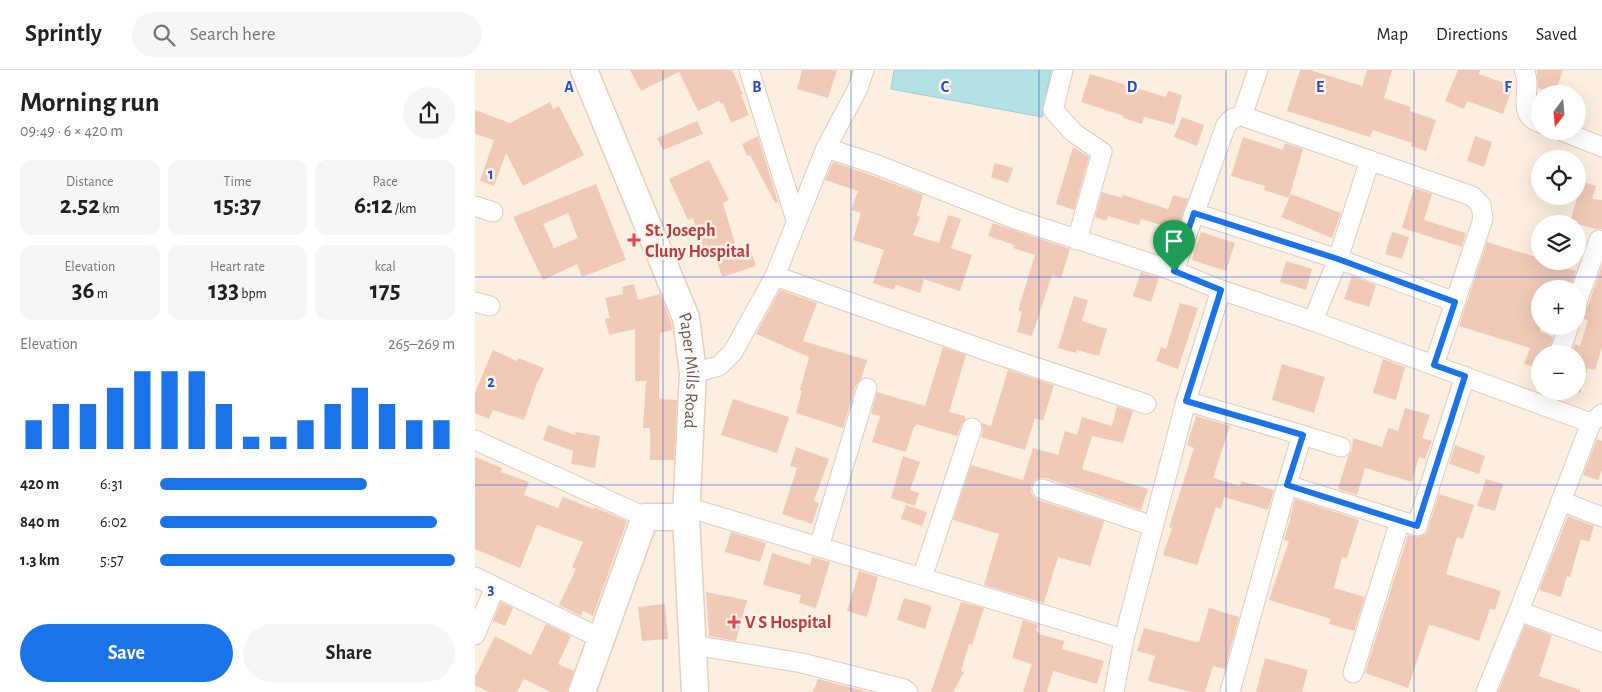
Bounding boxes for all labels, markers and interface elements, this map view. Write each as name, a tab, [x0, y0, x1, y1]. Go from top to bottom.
search box	[132, 12, 482, 57]
icon: search	[150, 21, 178, 49]
text: Sprintly	[25, 22, 102, 46]
text: Search here	[190, 25, 276, 44]
text: Map	[1377, 26, 1408, 44]
text: Directions	[1436, 26, 1508, 44]
text: Saved	[1536, 26, 1577, 44]
text: A	[564, 79, 574, 95]
text: B	[752, 79, 762, 95]
text: C	[941, 79, 950, 95]
text: D	[1127, 79, 1138, 95]
text: E	[1316, 79, 1324, 95]
text: F	[1504, 79, 1512, 95]
north arrow	[1531, 85, 1586, 140]
map controls	[1531, 85, 1586, 400]
button: share	[403, 87, 455, 139]
text: Morning run	[20, 89, 160, 117]
text: 09:49 · 6 × 420 m	[20, 123, 123, 139]
button: locate	[1531, 150, 1586, 205]
text: 1	[488, 166, 494, 182]
text: Distance	[66, 175, 114, 189]
text: Time	[224, 175, 251, 189]
text: Pace	[373, 175, 398, 189]
text: 2.52	[60, 193, 100, 218]
text: 15:37	[214, 193, 261, 218]
text: 6:12	[354, 193, 392, 218]
text: km	[100, 202, 120, 216]
text: /km	[392, 202, 416, 216]
button: layers	[1531, 215, 1586, 270]
pin	[1153, 220, 1195, 271]
place label: St. Joseph Cluny Hospital	[645, 222, 750, 261]
icon: arrive	[1160, 227, 1188, 255]
marker: St. Joseph Cluny Hospital	[627, 233, 641, 247]
text: Elevation	[65, 260, 115, 274]
text: Heart rate	[210, 260, 265, 274]
text: kcal	[374, 260, 396, 274]
text: 36	[72, 278, 95, 303]
text: 133	[208, 278, 239, 303]
text: 175	[370, 278, 400, 303]
button: +	[1531, 280, 1586, 335]
text: m	[95, 287, 108, 301]
text: bpm	[239, 287, 267, 301]
street label: Paper Mills Road	[675, 310, 701, 429]
text: Elevation	[20, 336, 78, 352]
text: 265–269 m	[388, 336, 455, 352]
button: −	[1531, 345, 1586, 400]
text: 2	[487, 374, 495, 390]
text: 420 m	[20, 476, 59, 492]
text: 6:31	[100, 476, 123, 492]
text: 840 m	[20, 514, 60, 530]
text: 6:02	[100, 514, 127, 530]
text: 1.3 km	[20, 552, 60, 568]
text: 5:57	[100, 552, 124, 568]
text: 3	[488, 581, 495, 597]
place label: V S Hospital	[745, 614, 831, 632]
marker: V S Hospital	[727, 615, 741, 629]
button: Save	[20, 624, 233, 682]
button: Share	[243, 624, 455, 682]

